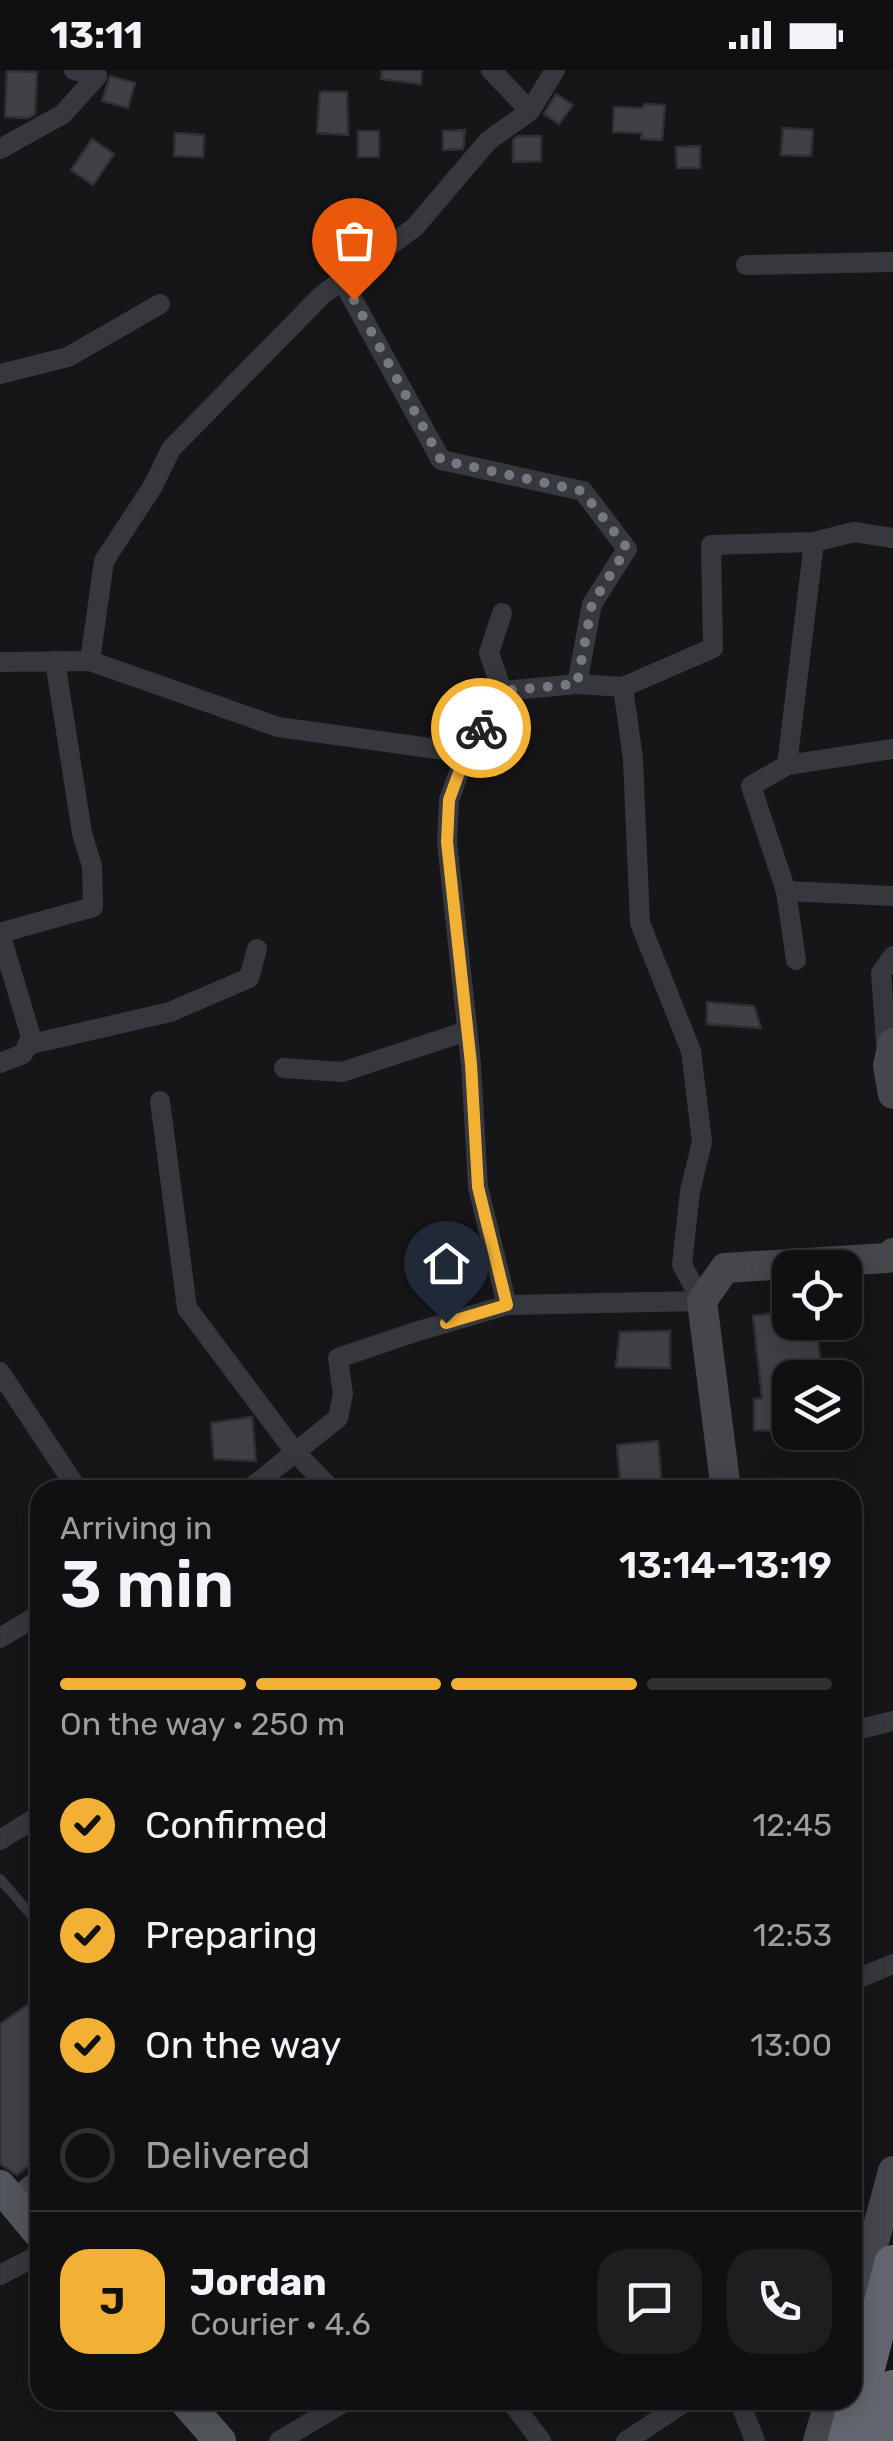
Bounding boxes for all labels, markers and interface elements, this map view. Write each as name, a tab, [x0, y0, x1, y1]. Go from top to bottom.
text: 13:11	[50, 12, 143, 58]
pin	[312, 198, 397, 301]
icon: bag	[327, 213, 382, 268]
courier	[431, 678, 531, 778]
icon: bike	[454, 701, 509, 756]
pin	[404, 1221, 489, 1324]
icon: home	[419, 1236, 474, 1291]
map controls	[772, 1250, 862, 1450]
button: locate	[772, 1250, 862, 1340]
button: layers	[772, 1360, 862, 1450]
text: Arriving in	[60, 1509, 212, 1547]
text: 13:14–13:19	[619, 1542, 832, 1588]
text: 3 min	[60, 1546, 234, 1623]
text: On the way · 250 m	[60, 1705, 345, 1743]
icon: check	[60, 1798, 115, 1853]
text: Confirmed	[145, 1802, 328, 1848]
text: 12:45	[752, 1806, 832, 1844]
icon: check	[60, 1908, 115, 1963]
text: Preparing	[145, 1912, 318, 1958]
text: 12:53	[753, 1916, 832, 1954]
icon: check	[60, 2018, 115, 2073]
text: On the way	[145, 2022, 341, 2068]
text: 13:00	[750, 2026, 832, 2064]
text: Delivered	[145, 2132, 310, 2178]
button: chat	[597, 2249, 702, 2354]
button: phone	[727, 2249, 832, 2354]
text: Jordan	[190, 2259, 327, 2305]
text: J	[100, 2278, 125, 2324]
text: Courier · 4.6	[190, 2305, 371, 2343]

